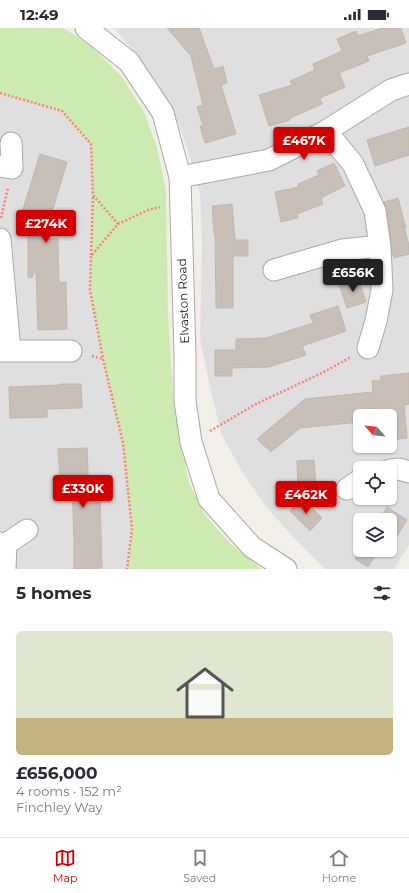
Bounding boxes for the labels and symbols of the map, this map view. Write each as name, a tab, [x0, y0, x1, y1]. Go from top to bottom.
pin: £467K	[276, 127, 332, 161]
pin: £274K	[18, 210, 74, 244]
street label: Elvaston Road	[174, 258, 192, 344]
pin: £656K	[325, 259, 381, 293]
north arrow	[353, 409, 397, 453]
pin: £330K	[55, 475, 111, 509]
pin: £462K	[278, 481, 334, 515]

